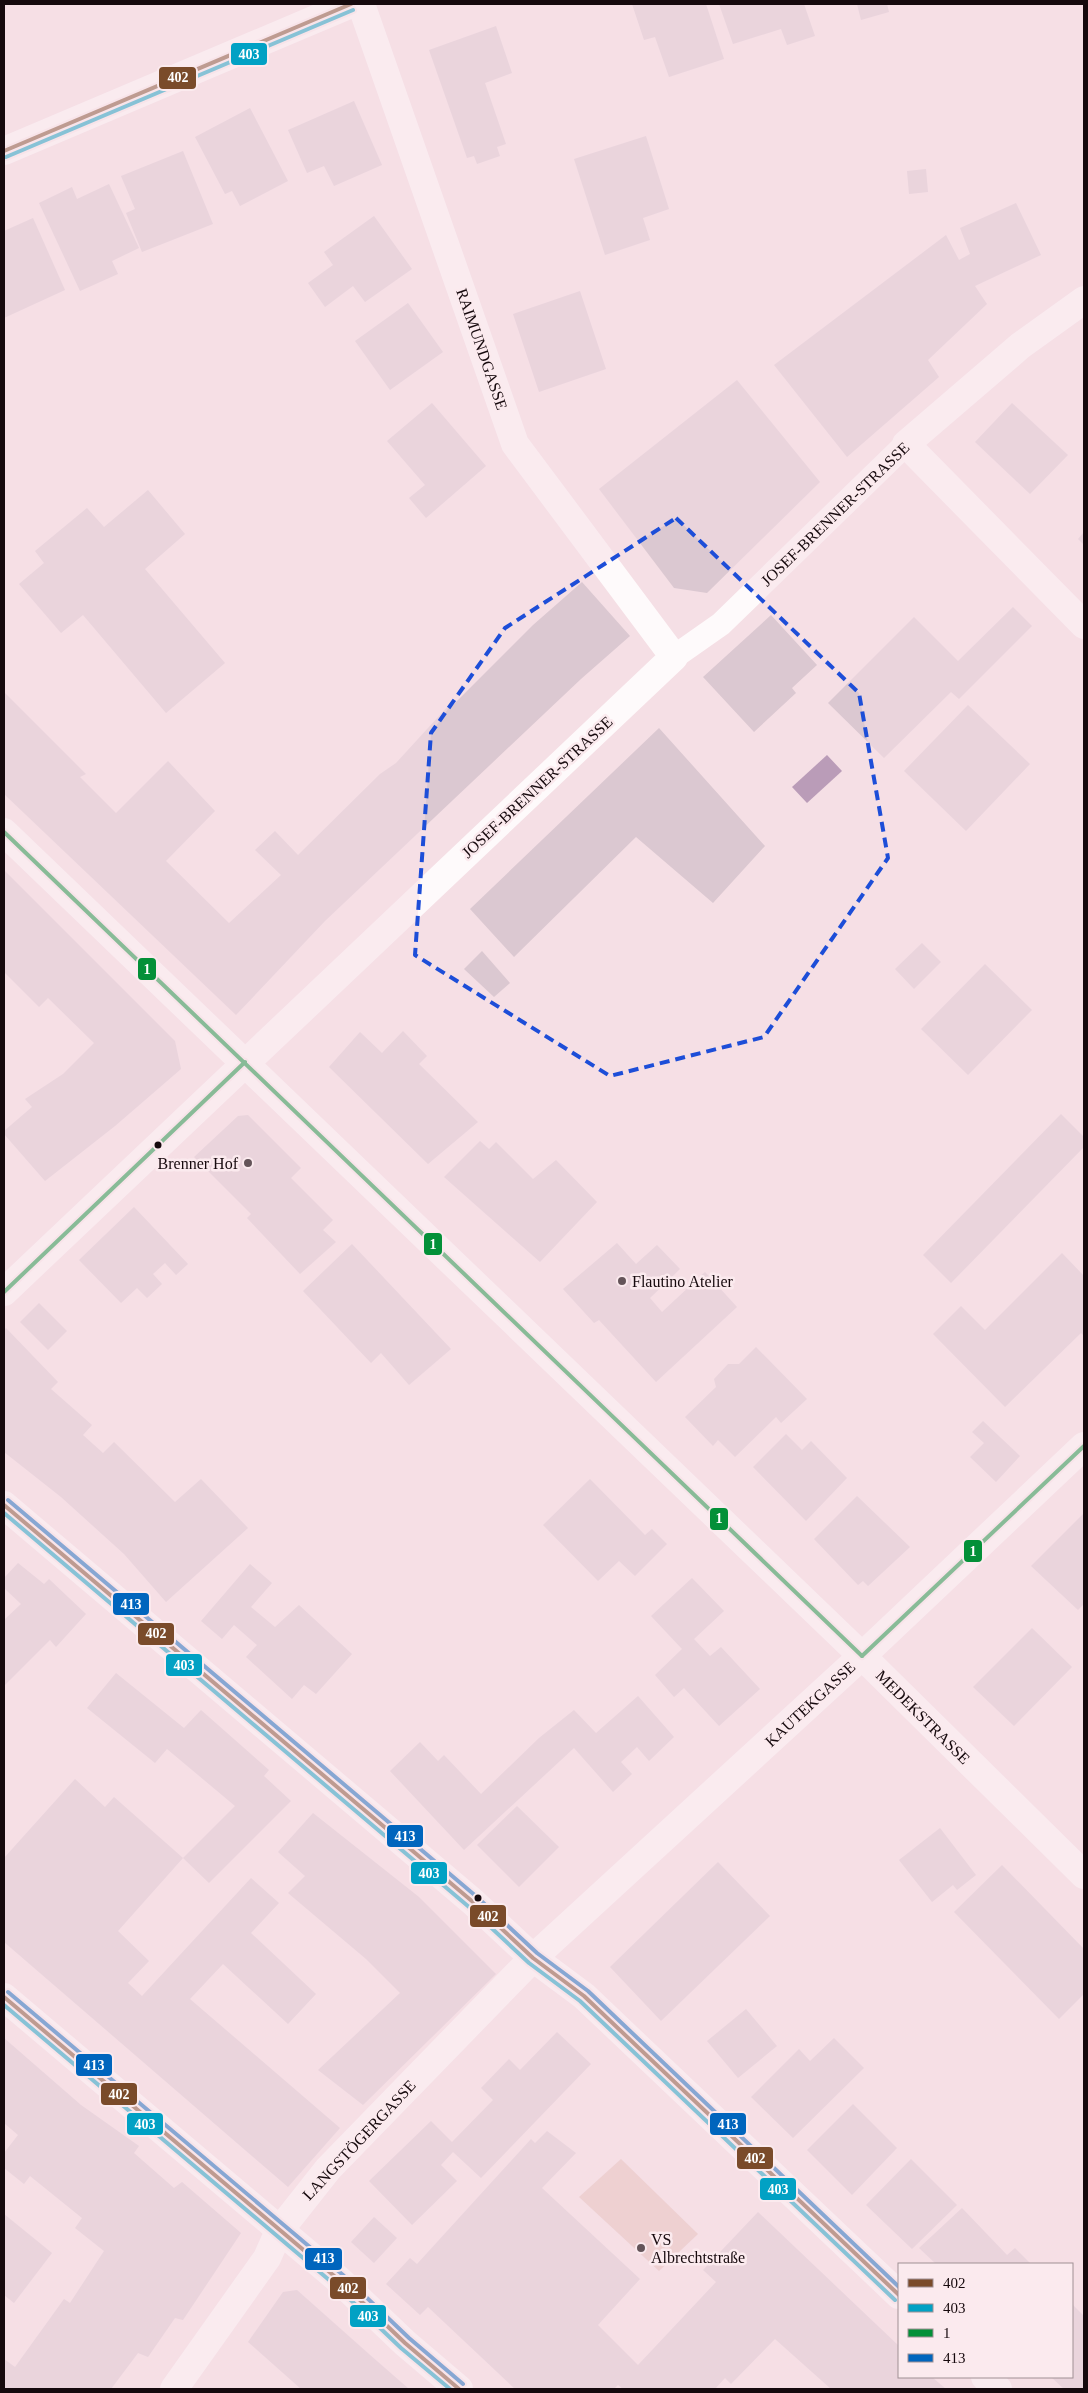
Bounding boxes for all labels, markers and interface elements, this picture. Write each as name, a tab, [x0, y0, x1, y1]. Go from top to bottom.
line badge: 403	[230, 42, 268, 66]
text: 403	[239, 47, 260, 62]
line badge: 402	[158, 66, 197, 90]
text: 402	[168, 70, 189, 85]
street label: RAIMUNDGASSE	[453, 286, 511, 412]
street label: JOSEF-BRENNER-STRASSE	[757, 439, 913, 589]
street label: JOSEF-BRENNER-STRASSE	[458, 713, 616, 861]
line badge: 1	[137, 957, 157, 981]
text: 1	[144, 962, 151, 977]
unlabelled marker	[153, 1140, 163, 1150]
place label: Brenner Hof	[158, 1155, 239, 1172]
marker: Brenner Hof	[242, 1157, 254, 1169]
line badge: 1	[423, 1232, 443, 1256]
text: 1	[430, 1237, 437, 1252]
place label: Flautino Atelier	[632, 1273, 734, 1290]
marker: Flautino Atelier	[616, 1275, 628, 1287]
line badge: 1	[709, 1507, 729, 1531]
text: 1	[716, 1511, 723, 1526]
line badge: 1	[963, 1539, 983, 1563]
text: 1	[970, 1544, 977, 1559]
line badge: 413	[112, 1592, 150, 1616]
text: 413	[121, 1597, 142, 1612]
line badge: 402	[137, 1622, 175, 1646]
text: 402	[146, 1626, 167, 1641]
line badge: 403	[165, 1653, 203, 1677]
text: 403	[174, 1658, 195, 1673]
street label: KAUTEKGASSE	[762, 1658, 858, 1750]
street label: MEDEKSTRASSE	[873, 1667, 973, 1767]
line badge: 413	[386, 1824, 424, 1848]
text: 413	[395, 1829, 416, 1844]
line badge: 403	[410, 1861, 448, 1885]
text: 403	[419, 1866, 440, 1881]
unlabelled marker	[473, 1893, 483, 1903]
line badge: 402	[469, 1904, 507, 1928]
text: 402	[478, 1909, 499, 1924]
line badge: 413	[75, 2053, 113, 2077]
text: 413	[84, 2058, 105, 2073]
street label: LANGSTÖGERGASSE	[299, 2077, 419, 2203]
line badge: 402	[100, 2082, 138, 2106]
text: 402	[109, 2087, 130, 2102]
line badge: 403	[126, 2112, 164, 2136]
line badge: 413	[709, 2112, 747, 2136]
text: 403	[135, 2117, 156, 2132]
text: 413	[718, 2117, 739, 2132]
line badge: 402	[736, 2146, 774, 2170]
text: 402	[745, 2151, 766, 2166]
line badge: 403	[759, 2177, 797, 2201]
text: 403	[768, 2182, 789, 2197]
place label: VS Albrechtstraße	[651, 2231, 745, 2266]
marker: VS Albrechtstraße	[635, 2242, 647, 2254]
line badge: 413	[304, 2247, 343, 2271]
text: 413	[314, 2251, 335, 2266]
legend	[898, 2263, 1073, 2378]
text: 402	[943, 2275, 966, 2291]
line badge: 402	[329, 2276, 367, 2300]
text: 402	[338, 2281, 359, 2296]
text: 403	[943, 2300, 966, 2316]
line badge: 403	[349, 2304, 387, 2328]
text: 403	[358, 2309, 379, 2324]
text: 1	[943, 2325, 951, 2341]
text: 413	[943, 2350, 966, 2366]

